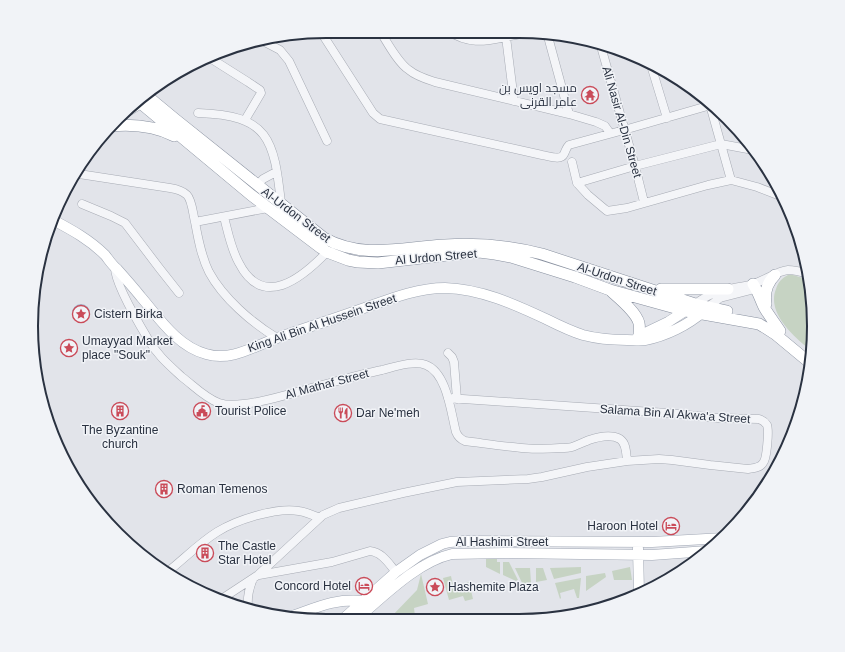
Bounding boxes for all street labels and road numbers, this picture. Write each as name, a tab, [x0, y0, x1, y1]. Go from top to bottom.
street label: Ali Nasir Al-Din Street	[599, 65, 645, 180]
street label: Al-Urdon Street	[259, 185, 334, 246]
street label: Al Urdon Street	[395, 246, 478, 268]
street label: Al-Urdon Street	[576, 260, 659, 299]
street label: King Ali Bin Al Hussein Street	[246, 291, 399, 355]
street label: Al Mathaf Street	[284, 366, 371, 402]
street label: Salama Bin Al Akwa'a Street	[599, 402, 751, 426]
street label: Al Hashimi Street	[456, 535, 549, 549]

